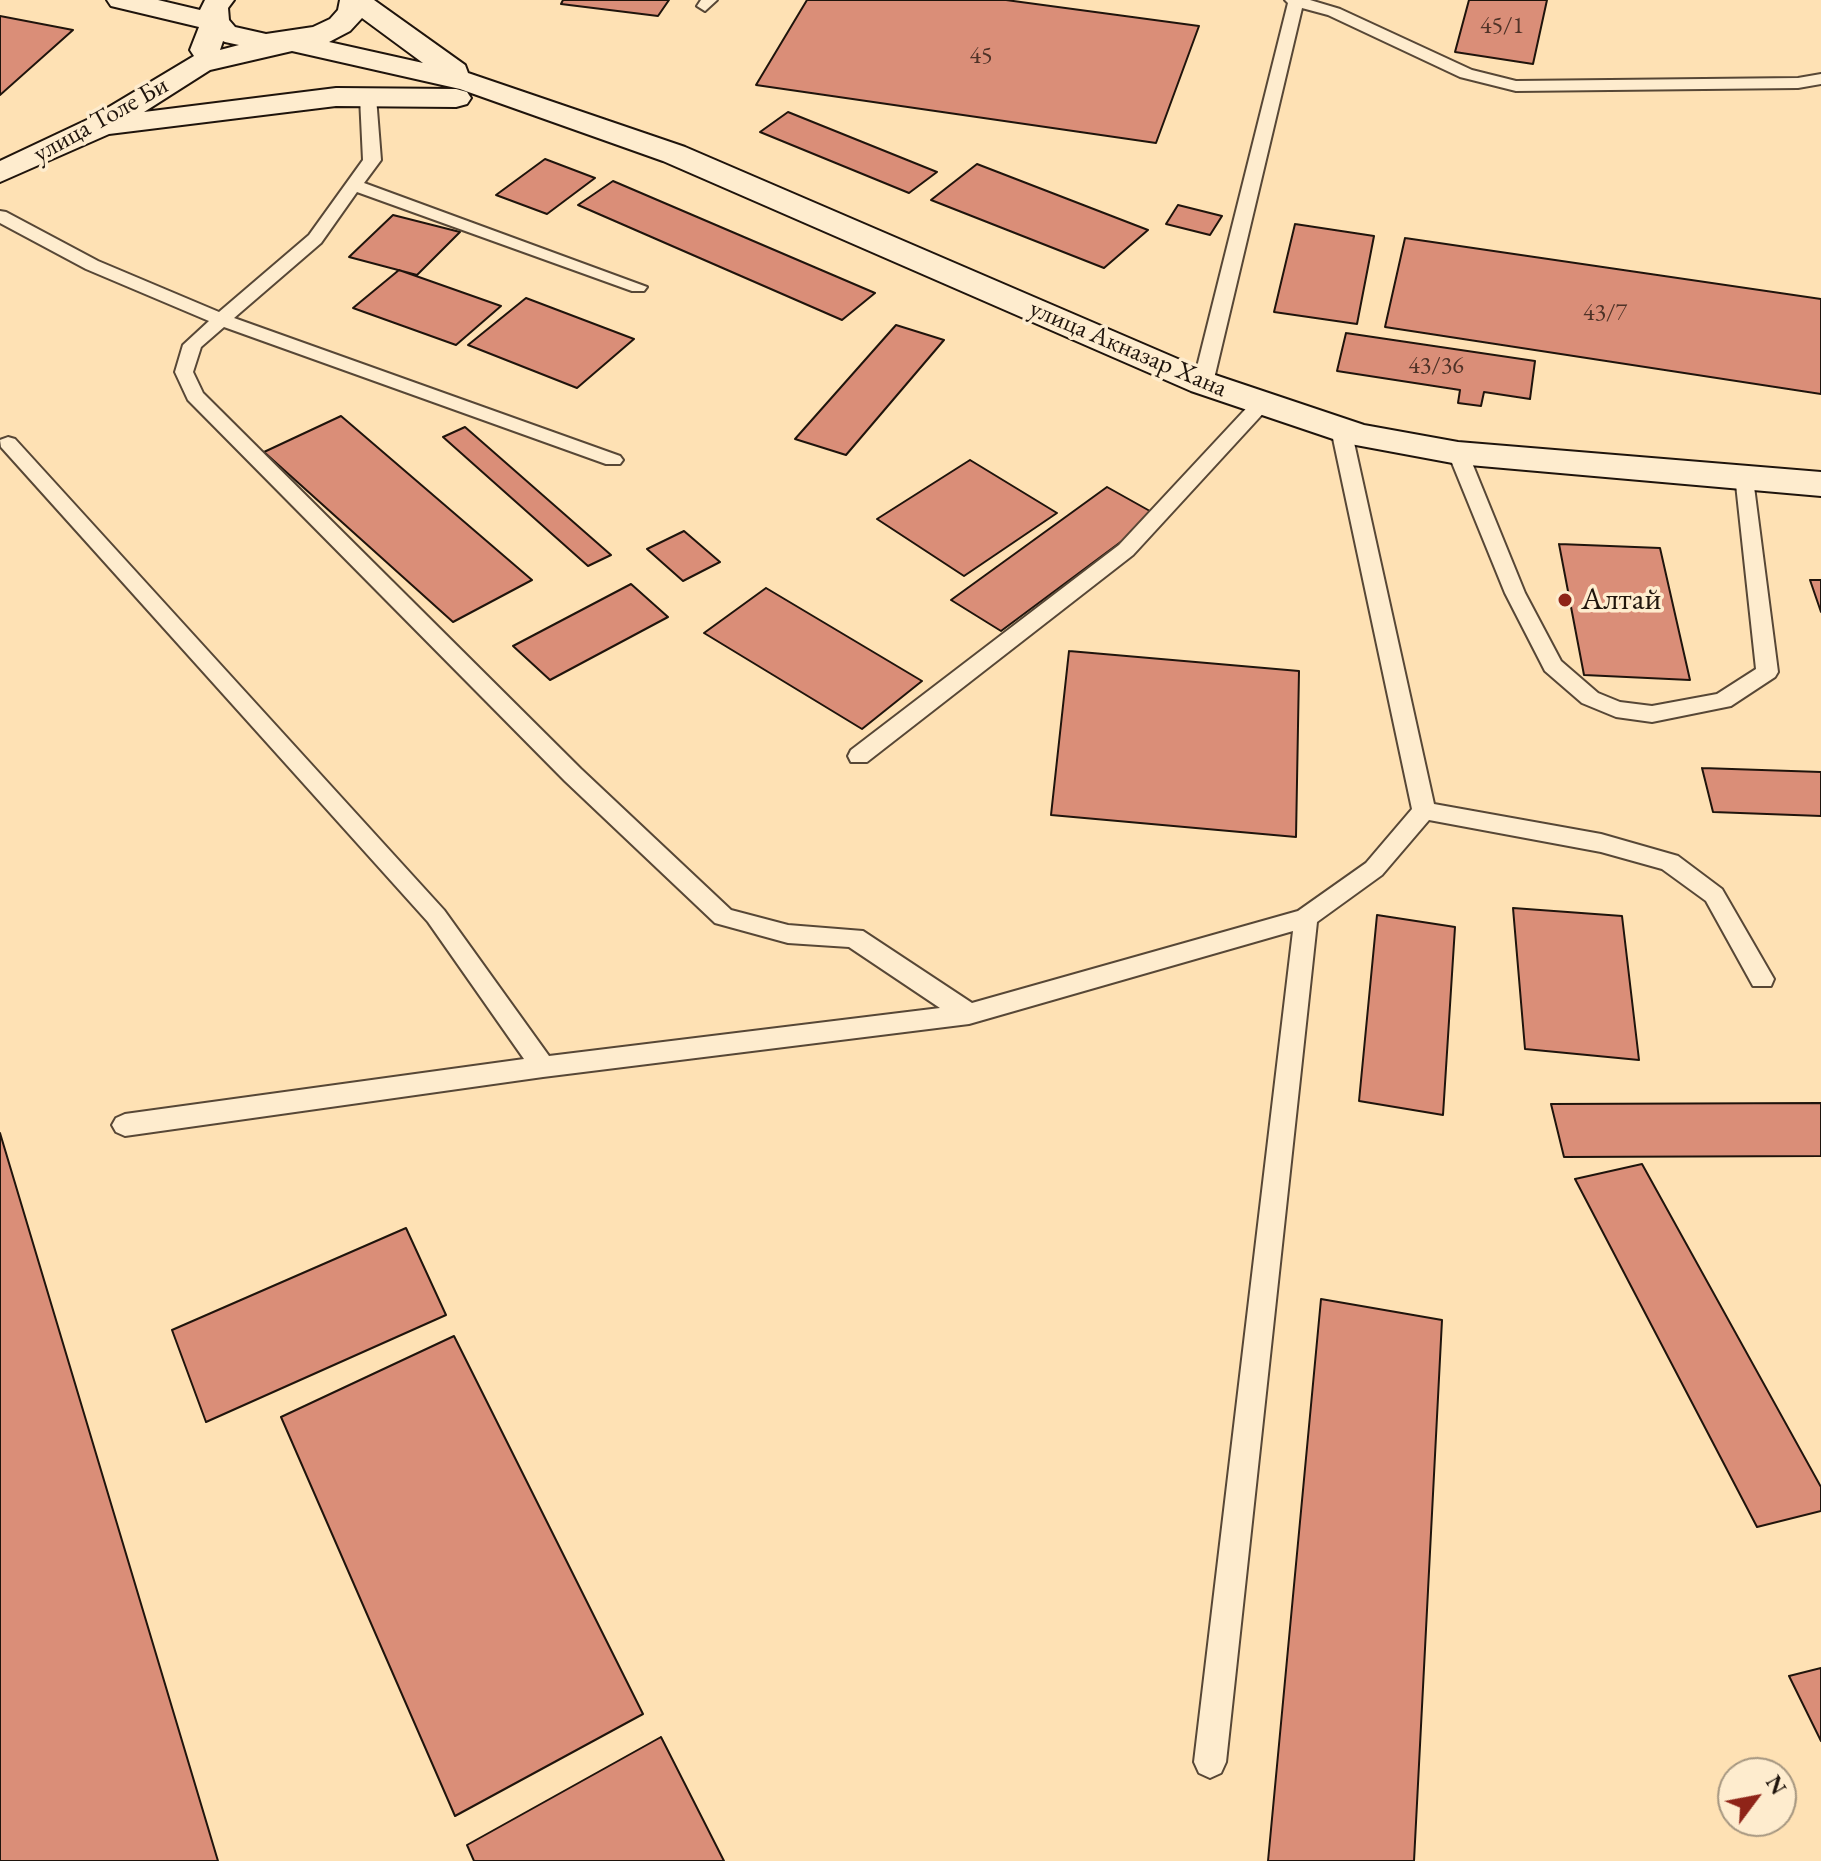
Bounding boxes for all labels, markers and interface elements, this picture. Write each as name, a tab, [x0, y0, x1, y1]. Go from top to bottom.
house number: 45/1	[1480, 12, 1524, 40]
house number: 45	[969, 42, 993, 70]
street label: улица Толе Би	[28, 70, 174, 170]
street label: улица Акназар Хана	[1024, 293, 1232, 405]
house number: 43/7	[1583, 299, 1627, 327]
house number: 43/36	[1408, 352, 1464, 380]
place label: Алтай	[1581, 581, 1661, 619]
marker: Алтай	[1556, 591, 1574, 609]
north arrow	[1717, 1757, 1797, 1837]
text: N	[1759, 1770, 1793, 1800]

